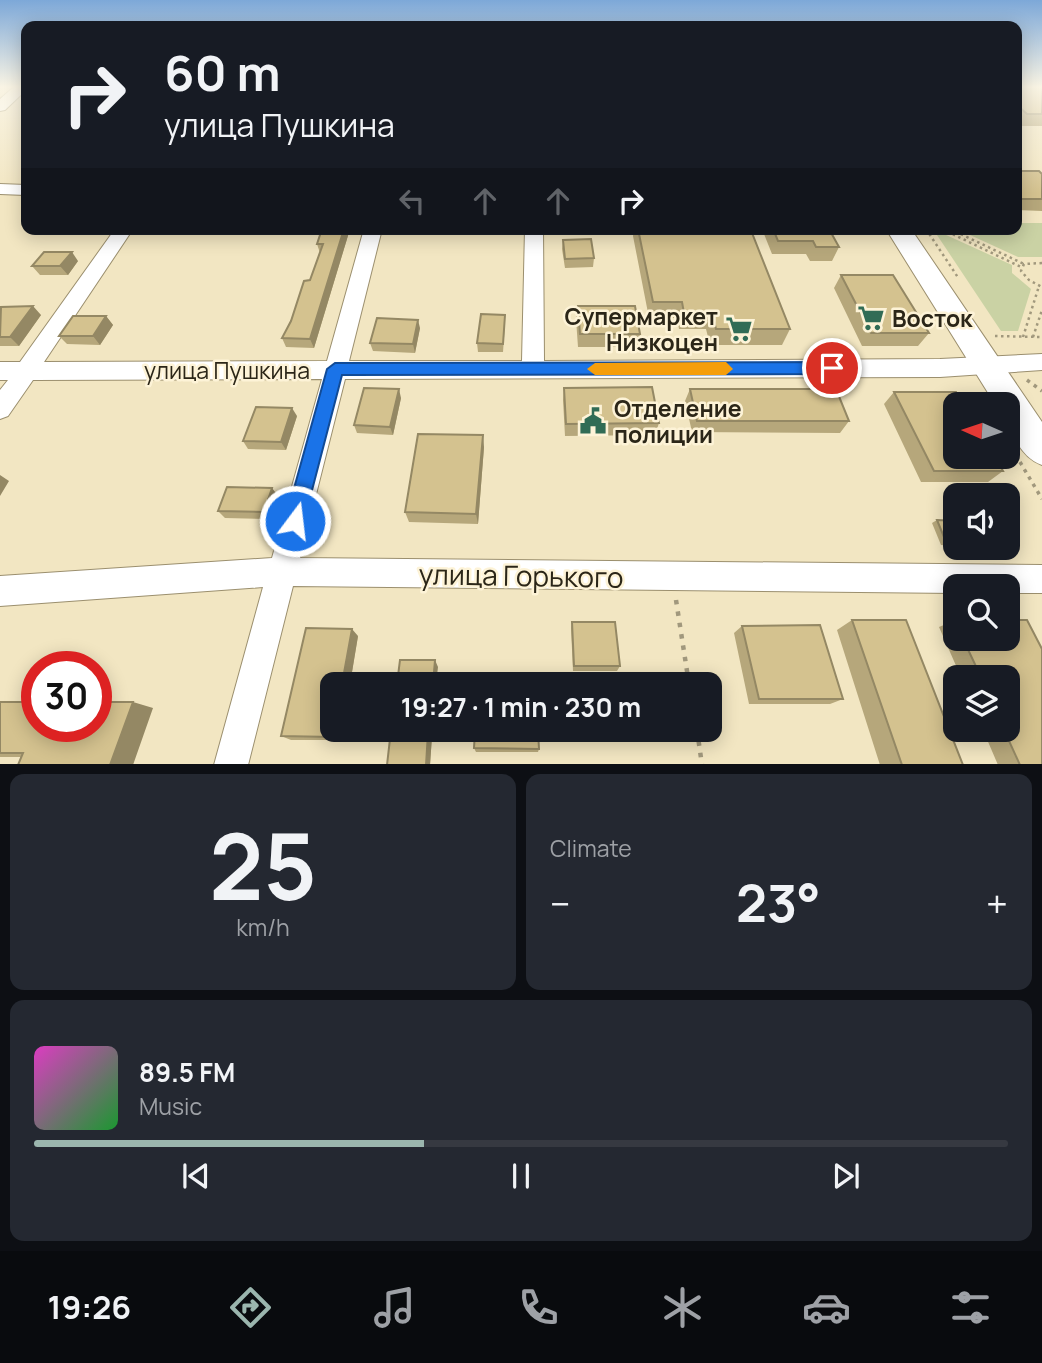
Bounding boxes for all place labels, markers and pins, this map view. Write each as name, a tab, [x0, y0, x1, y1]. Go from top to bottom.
place label: Супермаркет Низкоцен	[564, 300, 718, 358]
place label: Восток	[892, 302, 973, 334]
supermarket icon: Восток	[856, 303, 886, 333]
supermarket icon: Супермаркет Низкоцен	[724, 314, 754, 344]
pin	[802, 338, 862, 398]
place label: Отделение полиции	[614, 392, 742, 450]
public building icon: Отделение полиции	[578, 406, 608, 436]

